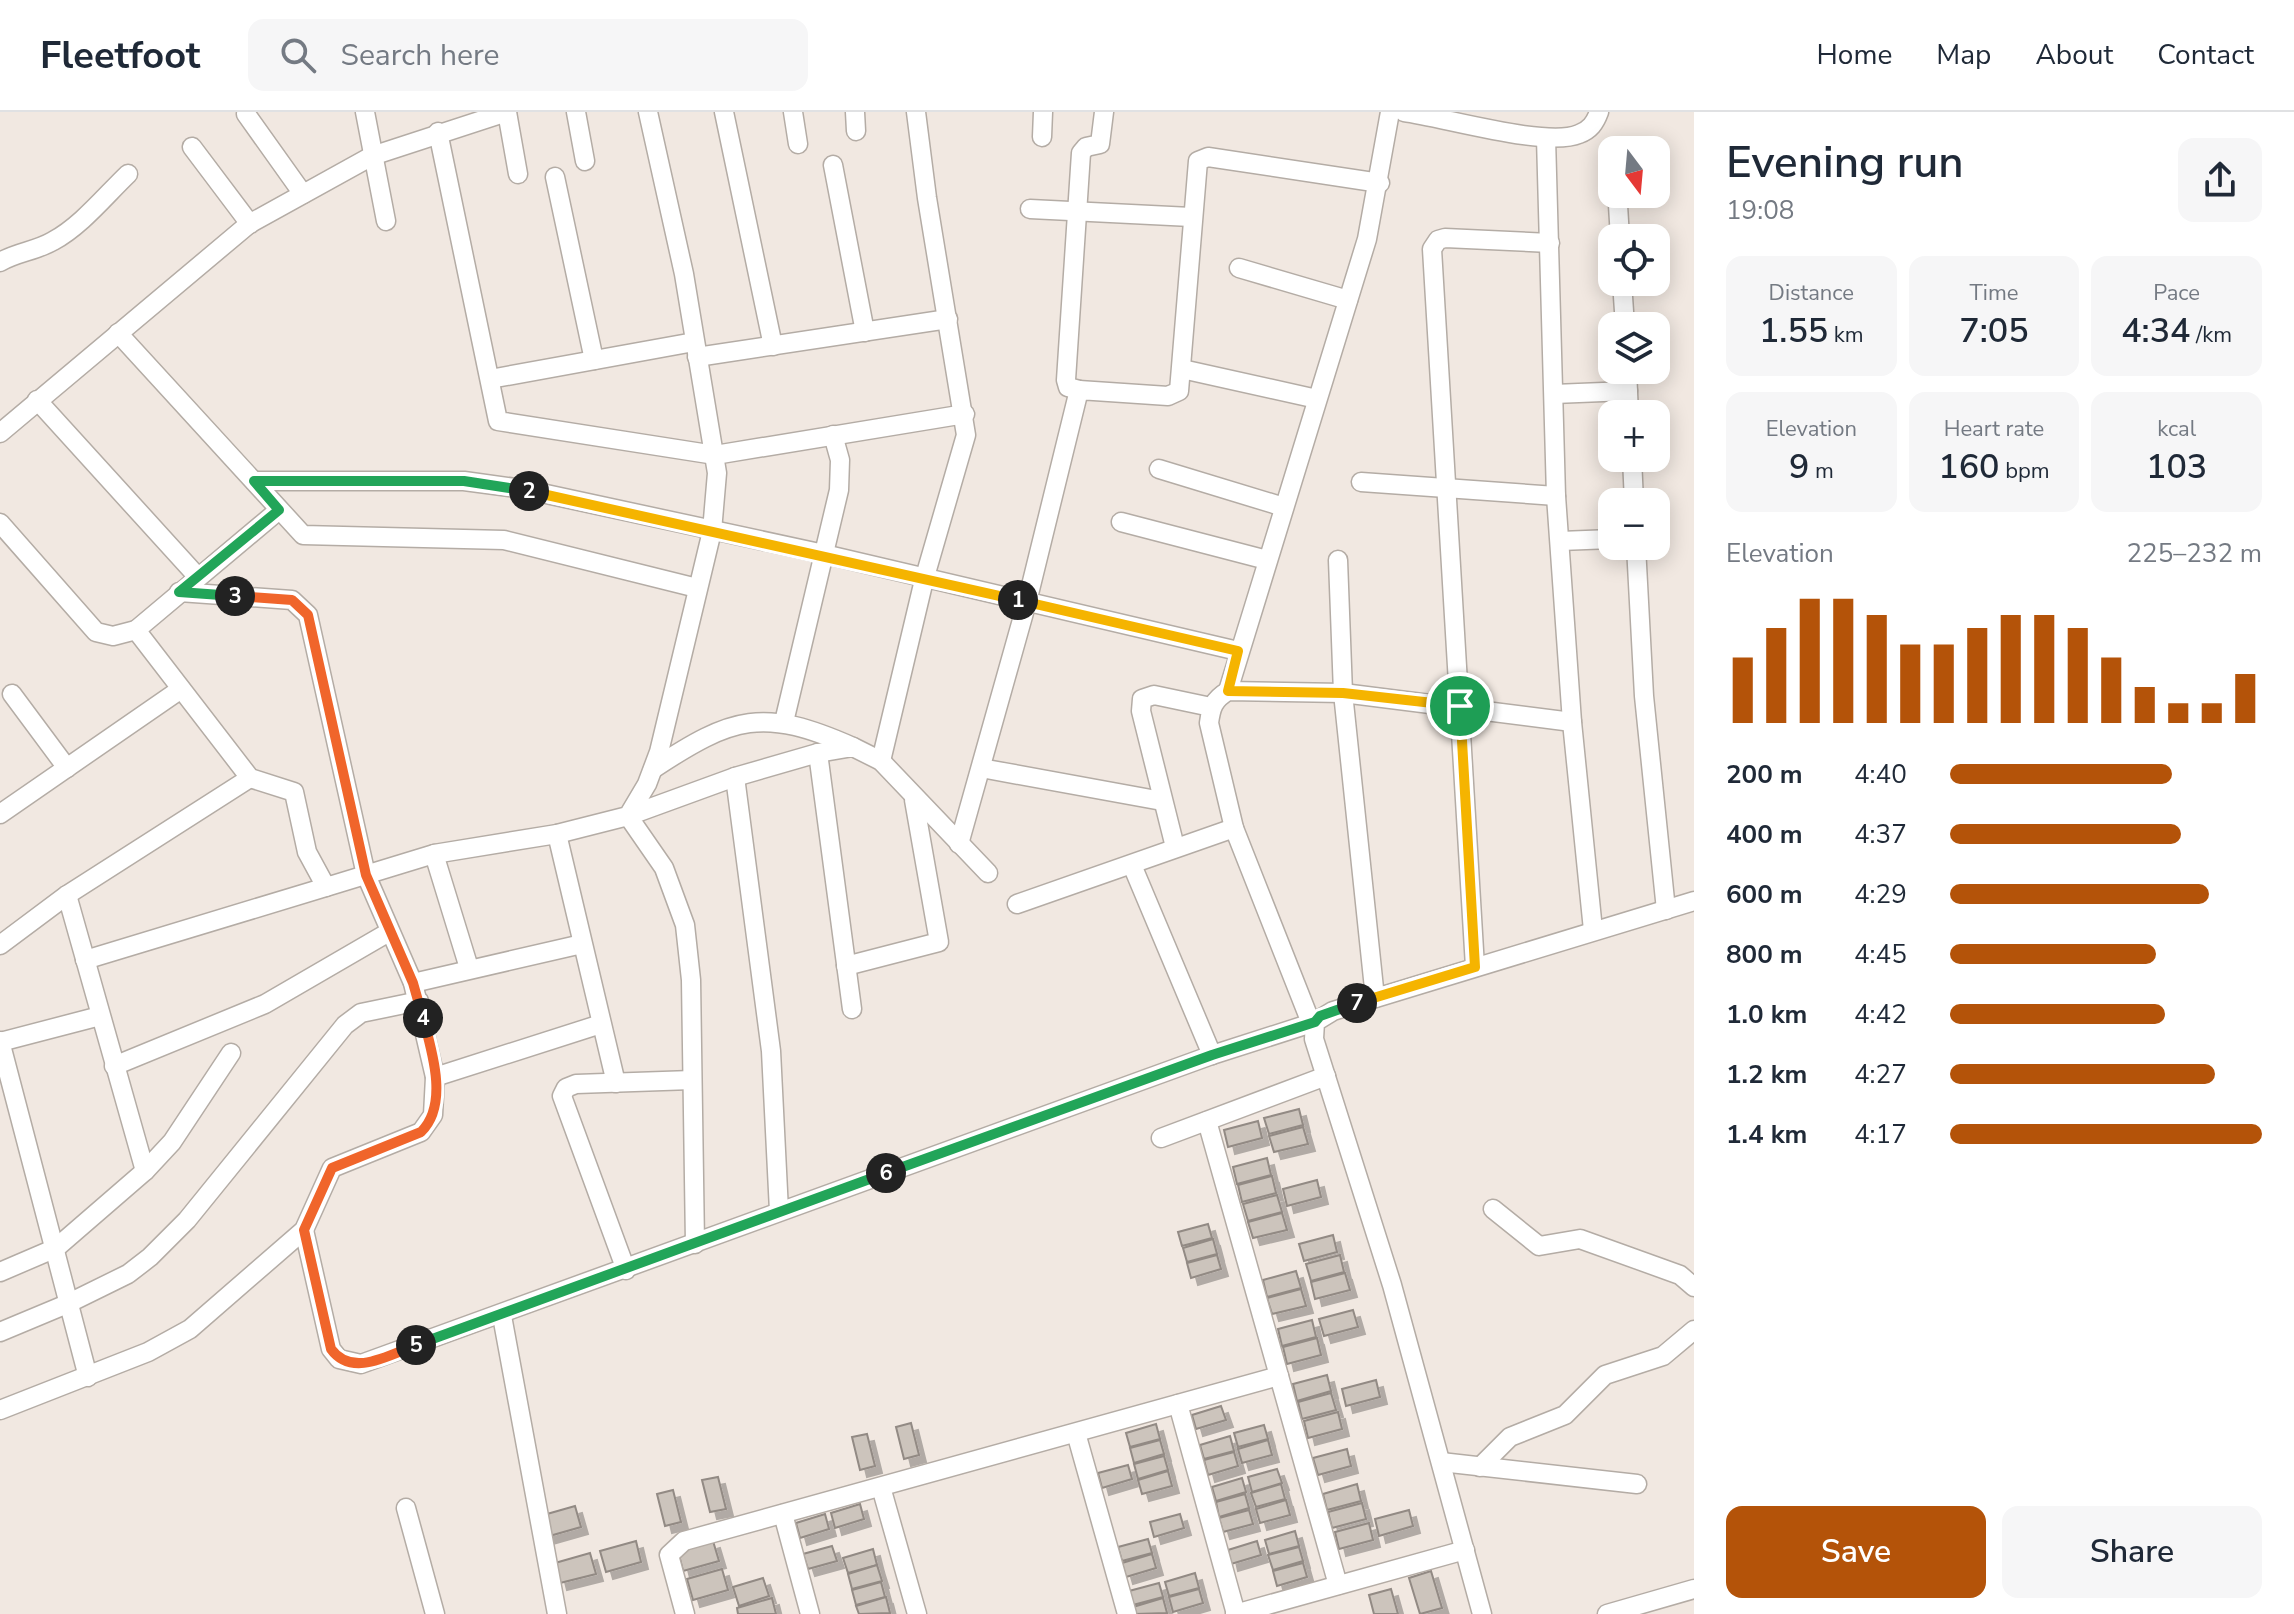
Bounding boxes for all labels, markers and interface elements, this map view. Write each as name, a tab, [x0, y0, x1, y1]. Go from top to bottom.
search box	[248, 19, 808, 91]
text: Fleetfoot	[40, 30, 200, 81]
icon: search	[276, 33, 320, 77]
text: Search here	[340, 35, 499, 76]
text: Home	[1817, 36, 1892, 74]
text: Map	[1936, 36, 1991, 74]
text: About	[2035, 36, 2113, 74]
text: Contact	[2157, 36, 2254, 74]
text: Evening run	[1726, 133, 1964, 193]
north arrow	[1598, 136, 1670, 208]
map controls	[1598, 136, 1670, 560]
button: share	[2178, 138, 2262, 222]
text: 19:08	[1726, 193, 1794, 228]
button: locate	[1598, 224, 1670, 296]
text: Distance	[1769, 278, 1854, 308]
text: Time	[1970, 278, 2018, 308]
text: Pace	[2153, 278, 2200, 308]
text: 1.55	[1759, 308, 1828, 354]
text: 7:05	[1959, 308, 2029, 354]
text: 4:34	[2121, 308, 2190, 354]
button: layers	[1598, 312, 1670, 384]
text: km	[1828, 320, 1864, 350]
text: /km	[2190, 320, 2232, 350]
button: +	[1598, 400, 1670, 472]
text: Elevation	[1766, 414, 1857, 444]
text: Heart rate	[1944, 414, 2044, 444]
text: kcal	[2157, 414, 2196, 444]
text: 9	[1789, 444, 1809, 490]
text: 160	[1938, 444, 2000, 490]
text: 103	[2146, 444, 2207, 490]
text: m	[1809, 456, 1834, 486]
text: bpm	[2000, 456, 2050, 486]
pin: 2	[509, 471, 549, 511]
text: 2	[522, 476, 536, 506]
button: −	[1598, 488, 1670, 560]
text: Elevation	[1726, 536, 1834, 571]
text: 225–232 m	[2126, 536, 2262, 571]
pin: 3	[215, 576, 255, 616]
pin: 1	[998, 580, 1038, 620]
text: 3	[228, 581, 242, 611]
text: 1	[1011, 585, 1025, 615]
pin	[1426, 672, 1494, 740]
icon: arrive	[1438, 684, 1482, 728]
text: 200 m	[1726, 757, 1803, 792]
text: 4:40	[1854, 757, 1907, 792]
text: 400 m	[1726, 817, 1803, 852]
text: 4:37	[1854, 817, 1907, 852]
text: 600 m	[1726, 877, 1803, 912]
text: 4:29	[1854, 877, 1907, 912]
text: 800 m	[1726, 937, 1803, 972]
text: 4:45	[1854, 937, 1907, 972]
pin: 7	[1337, 983, 1377, 1023]
text: 7	[1350, 988, 1364, 1018]
text: 1.0 km	[1726, 997, 1807, 1032]
text: 4:42	[1854, 997, 1907, 1032]
pin: 4	[403, 998, 443, 1038]
text: 4	[416, 1003, 430, 1033]
text: 1.2 km	[1726, 1057, 1807, 1092]
text: 4:27	[1854, 1057, 1907, 1092]
text: 1.4 km	[1726, 1117, 1807, 1152]
text: 4:17	[1854, 1117, 1907, 1152]
pin: 6	[866, 1153, 906, 1193]
text: 6	[879, 1158, 893, 1188]
pin: 5	[396, 1325, 436, 1365]
text: 5	[409, 1330, 423, 1360]
button: Save	[1726, 1506, 1986, 1598]
button: Share	[2002, 1506, 2262, 1598]

